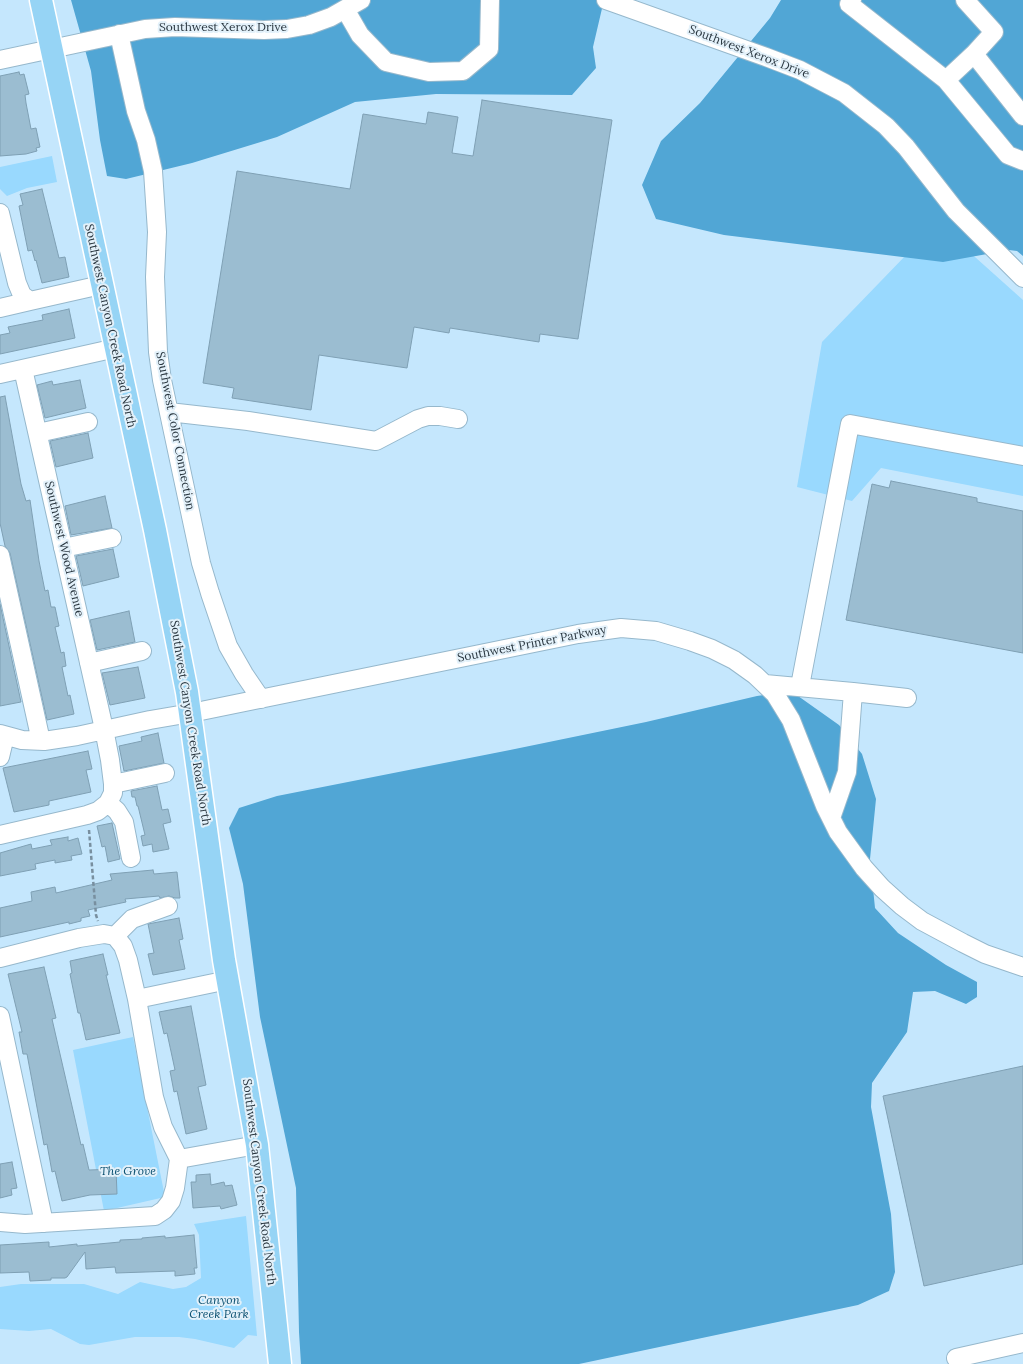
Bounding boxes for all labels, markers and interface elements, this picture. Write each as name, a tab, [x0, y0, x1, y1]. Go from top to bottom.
street label: Southwest Xerox Drive	[159, 21, 287, 35]
street label: Southwest Xerox Drive	[687, 22, 811, 82]
street label: Southwest Canyon Creek Road North	[81, 223, 139, 429]
street label: Southwest Color Connection	[153, 351, 197, 511]
street label: Southwest Wood Avenue	[41, 480, 87, 618]
street label: Southwest Canyon Creek Road North	[167, 619, 213, 827]
street label: Southwest Printer Parkway	[456, 622, 608, 666]
street label: Southwest Canyon Creek Road North	[239, 1078, 279, 1286]
park label: The Grove	[100, 1165, 156, 1179]
park label: Canyon Creek Park	[189, 1294, 249, 1322]

